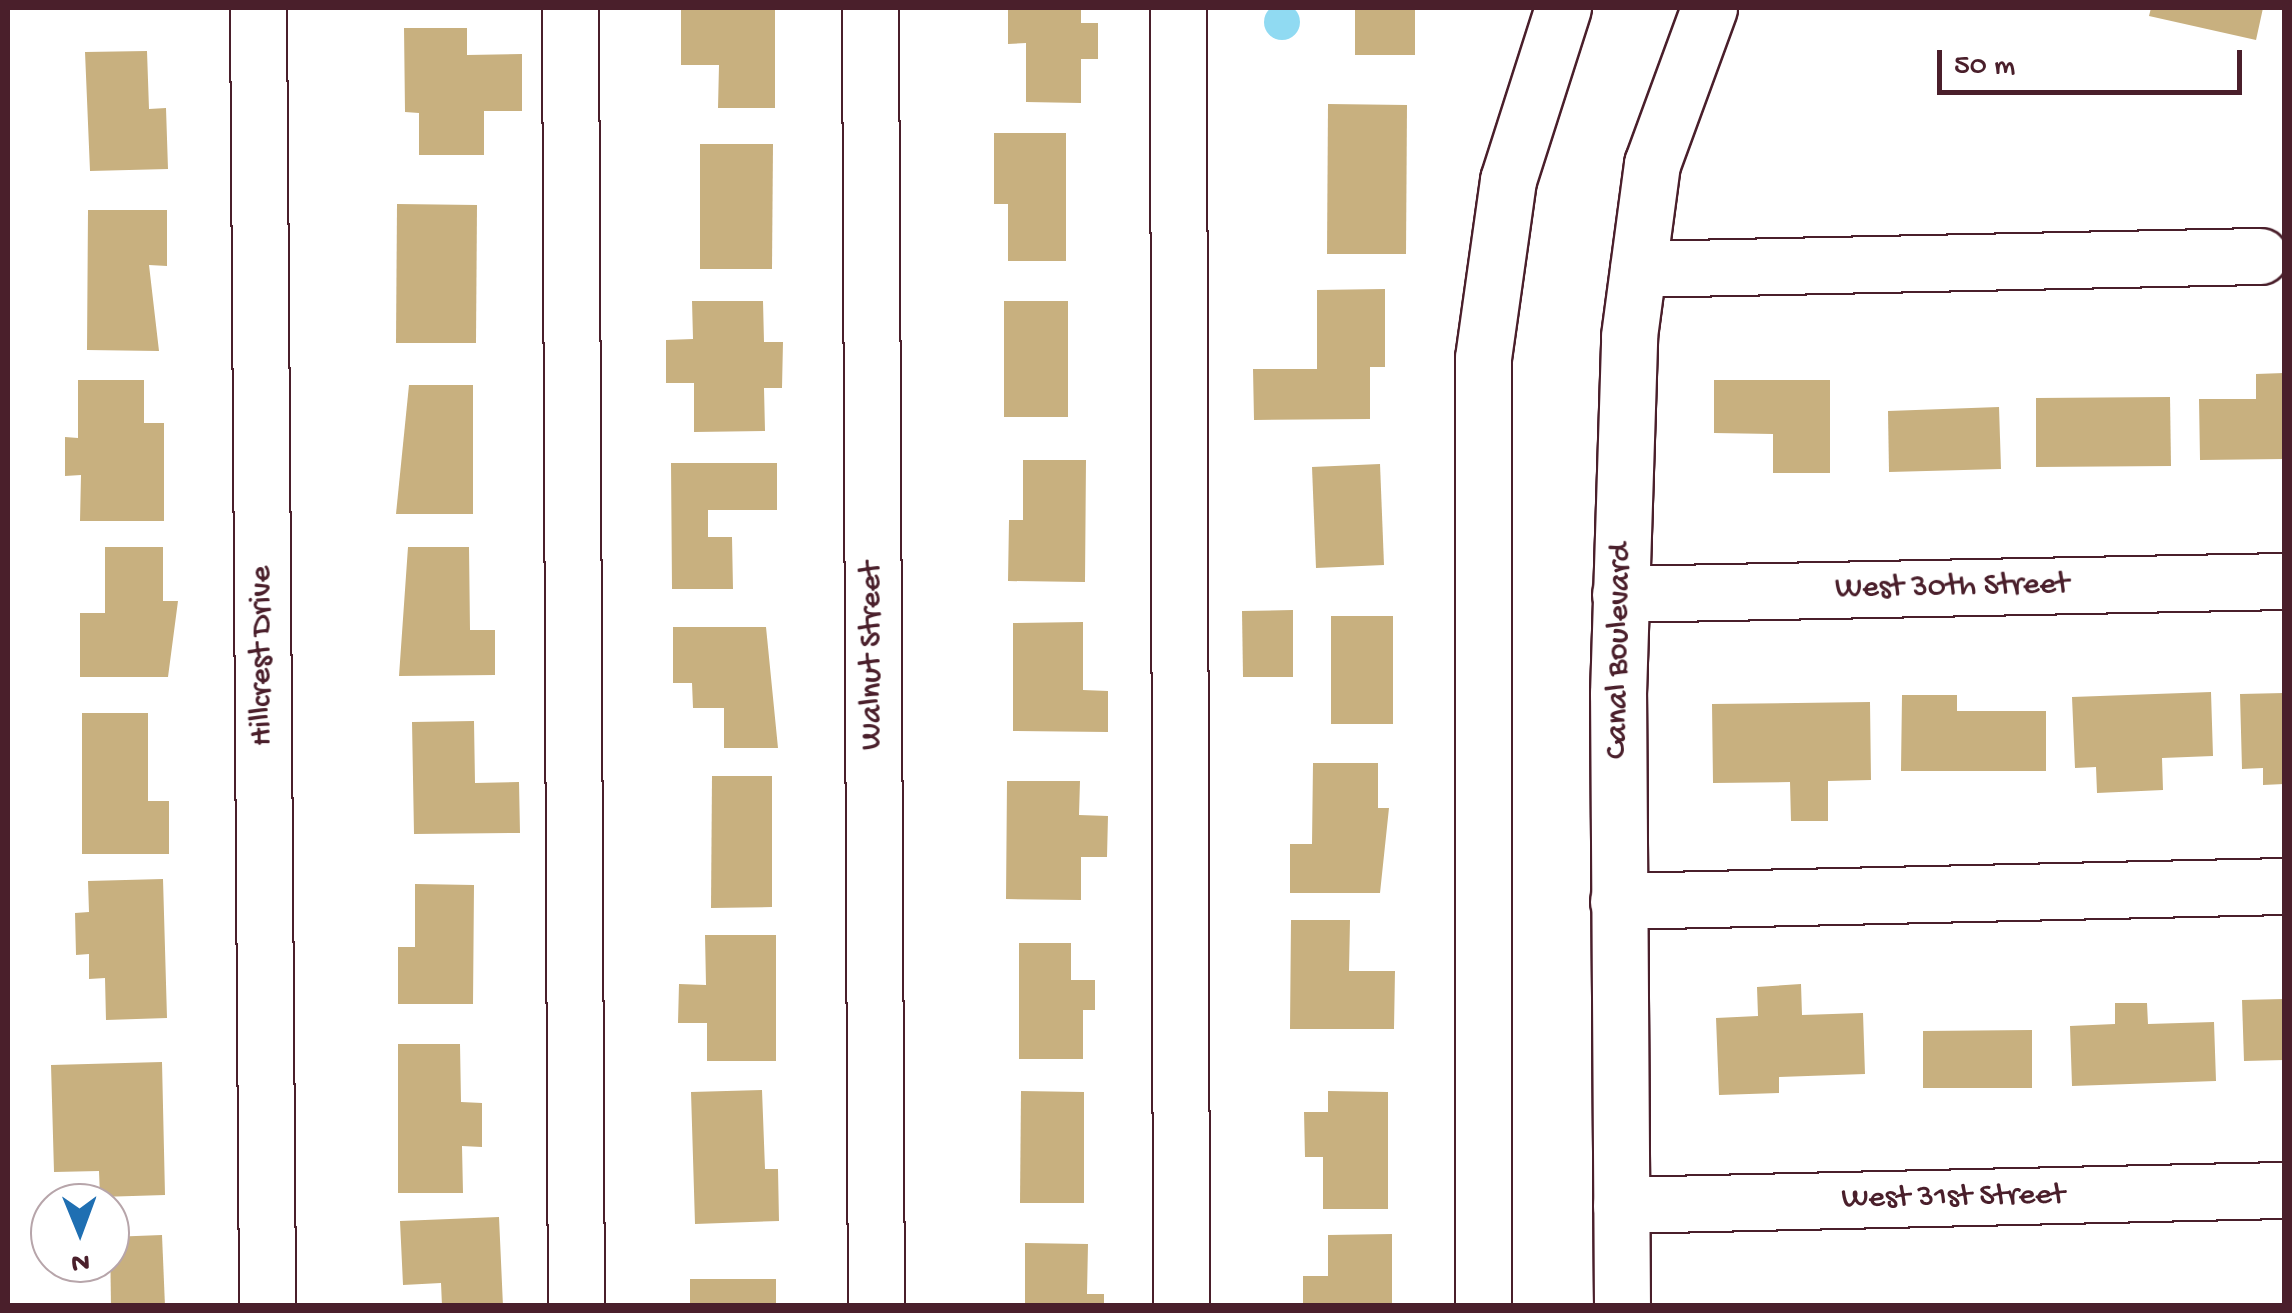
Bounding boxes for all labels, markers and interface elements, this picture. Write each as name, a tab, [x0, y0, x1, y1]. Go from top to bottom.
scale bar	[1942, 30, 2247, 92]
text: 50 m	[1954, 50, 2015, 85]
street label: Canal Boulevard	[1599, 543, 1641, 759]
street label: Walnut Street	[854, 562, 892, 750]
street label: Hillcrest Drive	[244, 566, 282, 746]
street label: West 30th Street	[1835, 567, 2069, 609]
street label: West 31st Street	[1841, 1177, 2065, 1219]
north arrow	[30, 1183, 130, 1283]
text: N	[71, 1245, 90, 1278]

